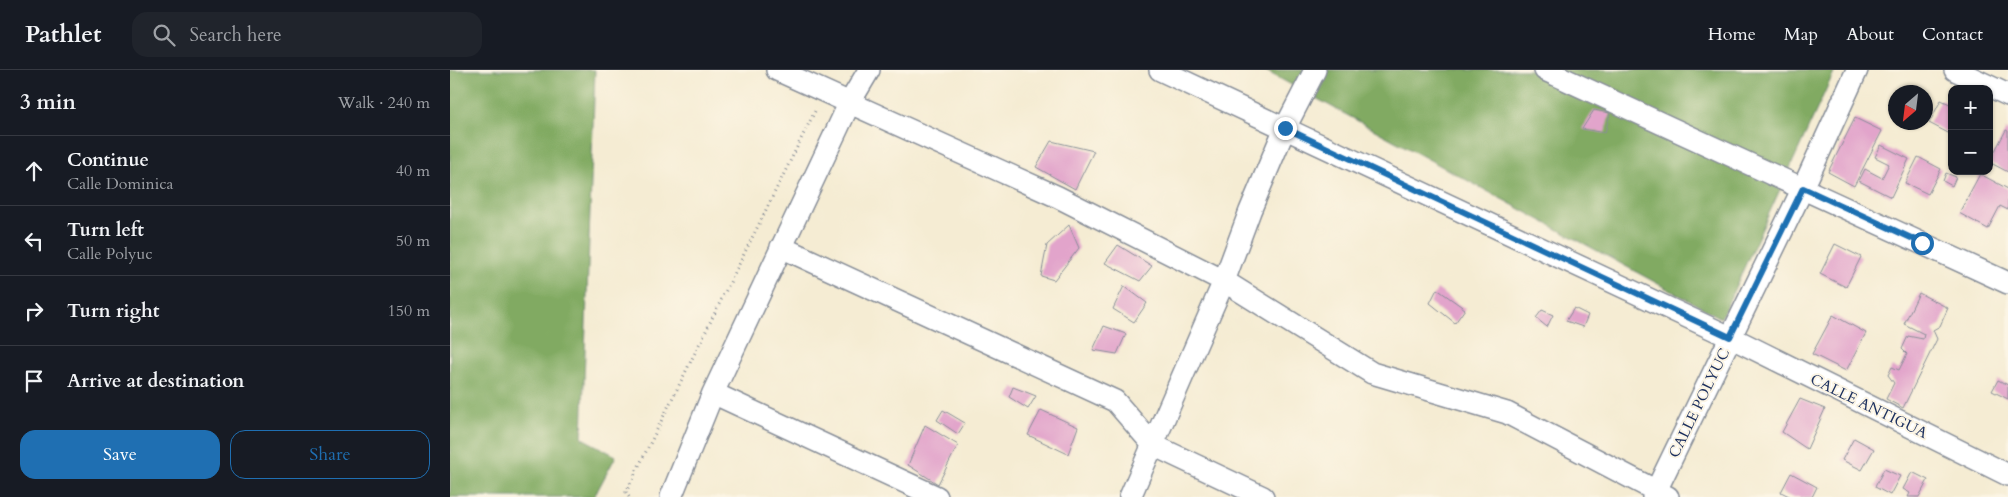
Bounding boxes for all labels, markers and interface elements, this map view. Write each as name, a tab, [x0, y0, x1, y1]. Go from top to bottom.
search box	[132, 12, 482, 57]
text: Pathlet	[25, 18, 102, 51]
icon: search	[150, 21, 178, 49]
text: Search here	[190, 22, 282, 48]
text: Home	[1708, 22, 1756, 47]
text: Map	[1784, 22, 1818, 47]
text: About	[1846, 22, 1894, 47]
text: Contact	[1922, 22, 1983, 47]
north arrow	[1888, 85, 1933, 130]
map controls	[1948, 85, 1993, 175]
button: +	[1948, 85, 1993, 130]
text: 3 min	[20, 88, 76, 117]
text: Walk · 240 m	[338, 92, 430, 114]
route end	[1274, 117, 1297, 140]
button: −	[1948, 130, 1993, 175]
text: Continue	[67, 147, 149, 173]
icon: ahead	[20, 157, 48, 185]
text: 40 m	[396, 160, 430, 182]
text: Calle Dominica	[67, 173, 173, 195]
text: Turn left	[67, 217, 144, 243]
icon: left	[20, 227, 48, 255]
text: 50 m	[396, 230, 430, 252]
route start	[1911, 232, 1934, 255]
text: Calle Polyuc	[67, 243, 153, 265]
icon: right	[20, 297, 48, 325]
text: Turn right	[67, 298, 159, 324]
text: 150 m	[388, 300, 430, 322]
street label: CALLE POLYUC	[1664, 345, 1734, 461]
icon: arrive	[20, 367, 48, 395]
text: Arrive at destination	[67, 368, 244, 394]
street label: CALLE ANTIGUA	[1807, 369, 1931, 443]
button: Save	[20, 430, 220, 479]
button: Share	[230, 430, 430, 479]

